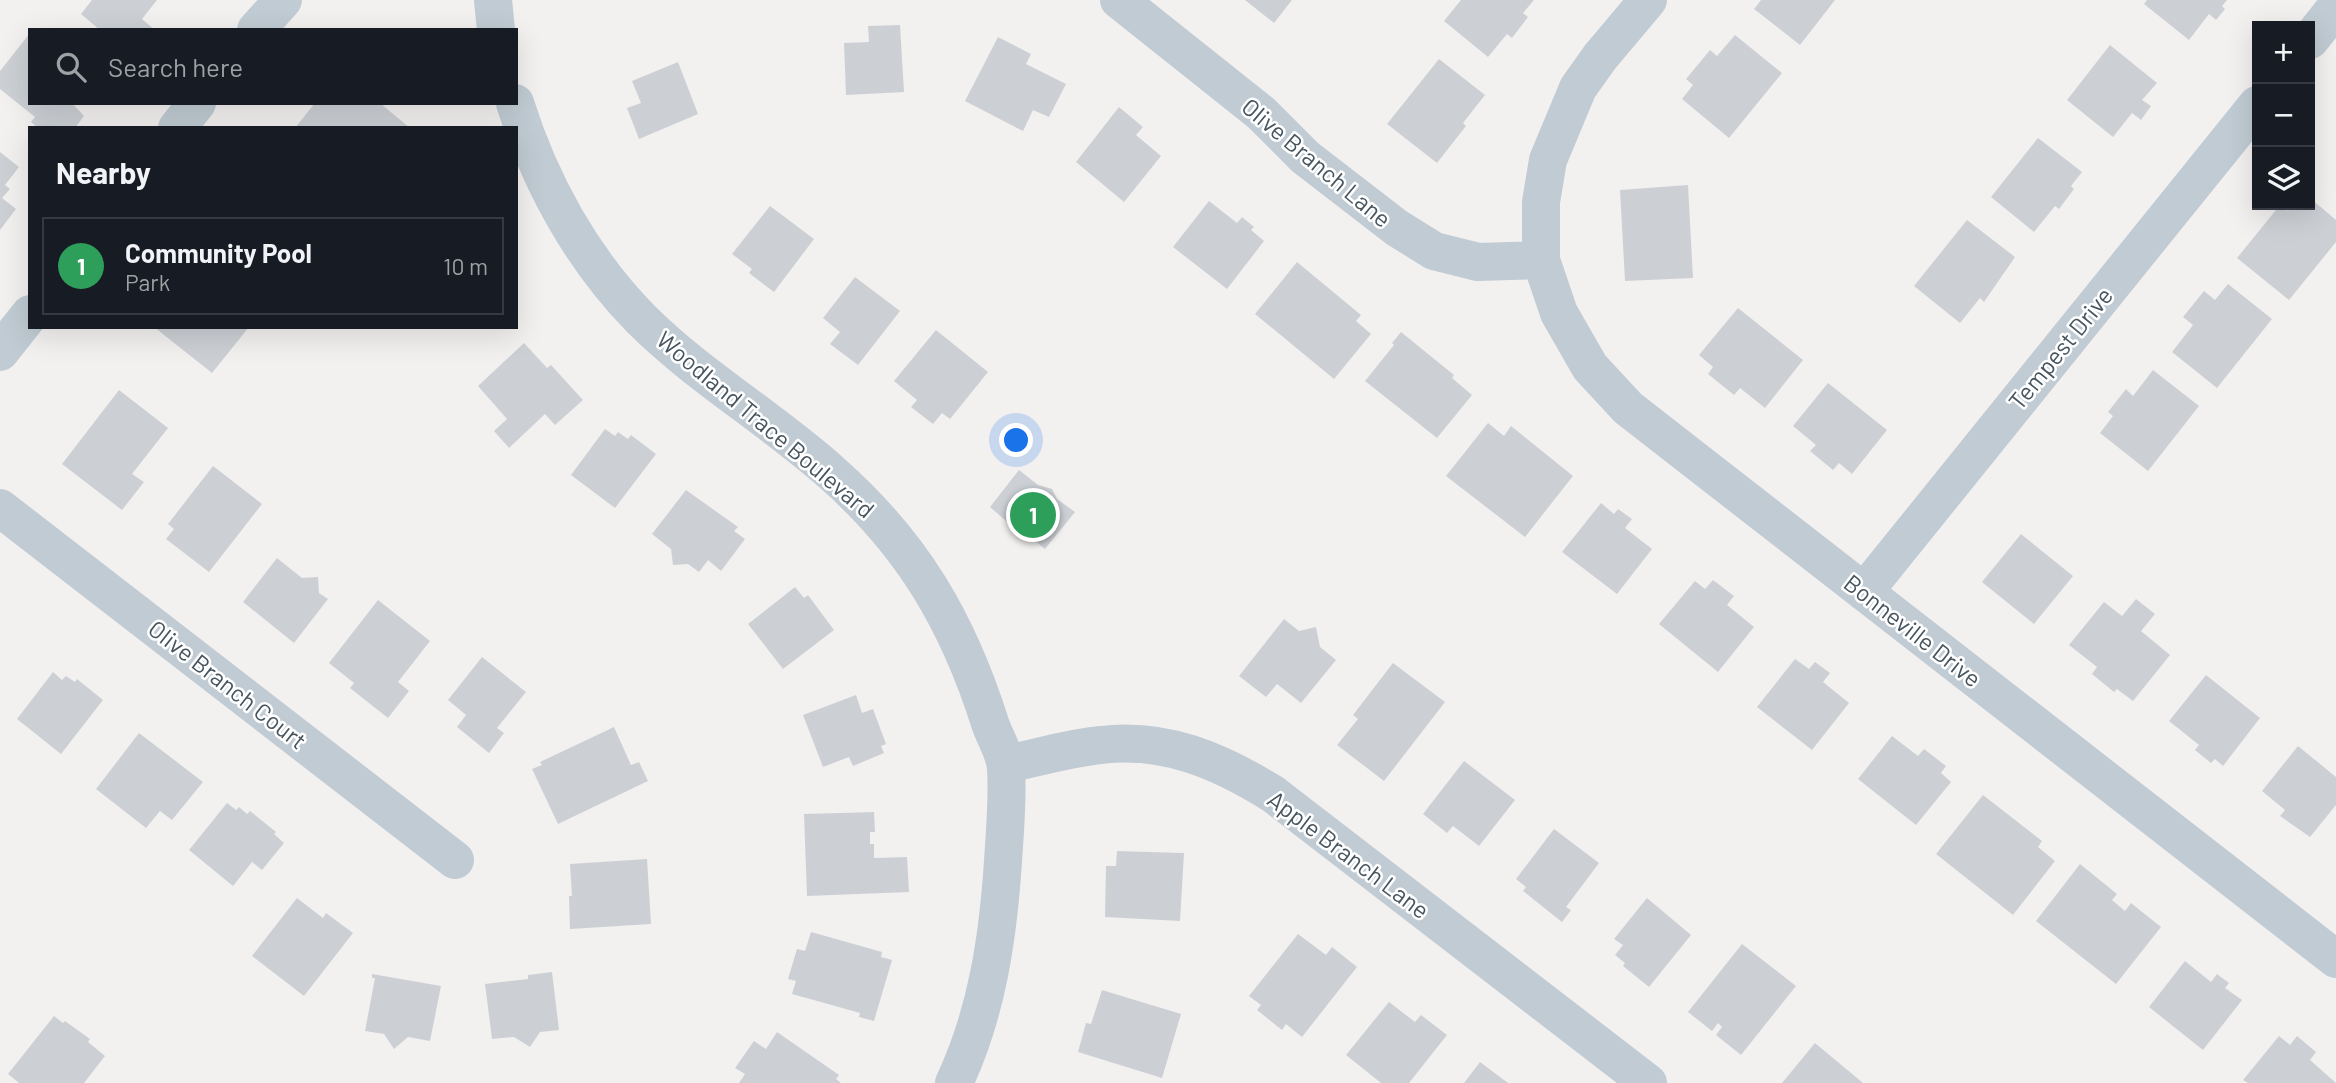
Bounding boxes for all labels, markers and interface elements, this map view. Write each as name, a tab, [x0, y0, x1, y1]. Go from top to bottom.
map controls	[2252, 21, 2315, 210]
button: +	[2252, 21, 2315, 84]
search box	[28, 28, 518, 105]
icon: search	[52, 48, 90, 86]
text: Search here	[108, 51, 243, 82]
button: −	[2252, 84, 2315, 147]
street label: Olive Branch Lane	[1237, 91, 1397, 233]
button: layers	[2252, 147, 2315, 210]
text: Nearby	[56, 154, 151, 190]
text: Community Pool	[125, 237, 312, 268]
text: 1	[77, 252, 85, 280]
text: 10 m	[443, 252, 488, 280]
text: Park	[125, 268, 170, 296]
street label: Tempest Drive	[2002, 281, 2118, 415]
street label: Woodland Trace Boulevard	[651, 324, 881, 524]
your location	[999, 423, 1033, 457]
pin: 1	[1010, 489, 1056, 541]
street label: Bonneville Drive	[1839, 567, 1987, 693]
street label: Olive Branch Court	[143, 613, 313, 755]
street label: Apple Branch Lane	[1263, 784, 1435, 924]

